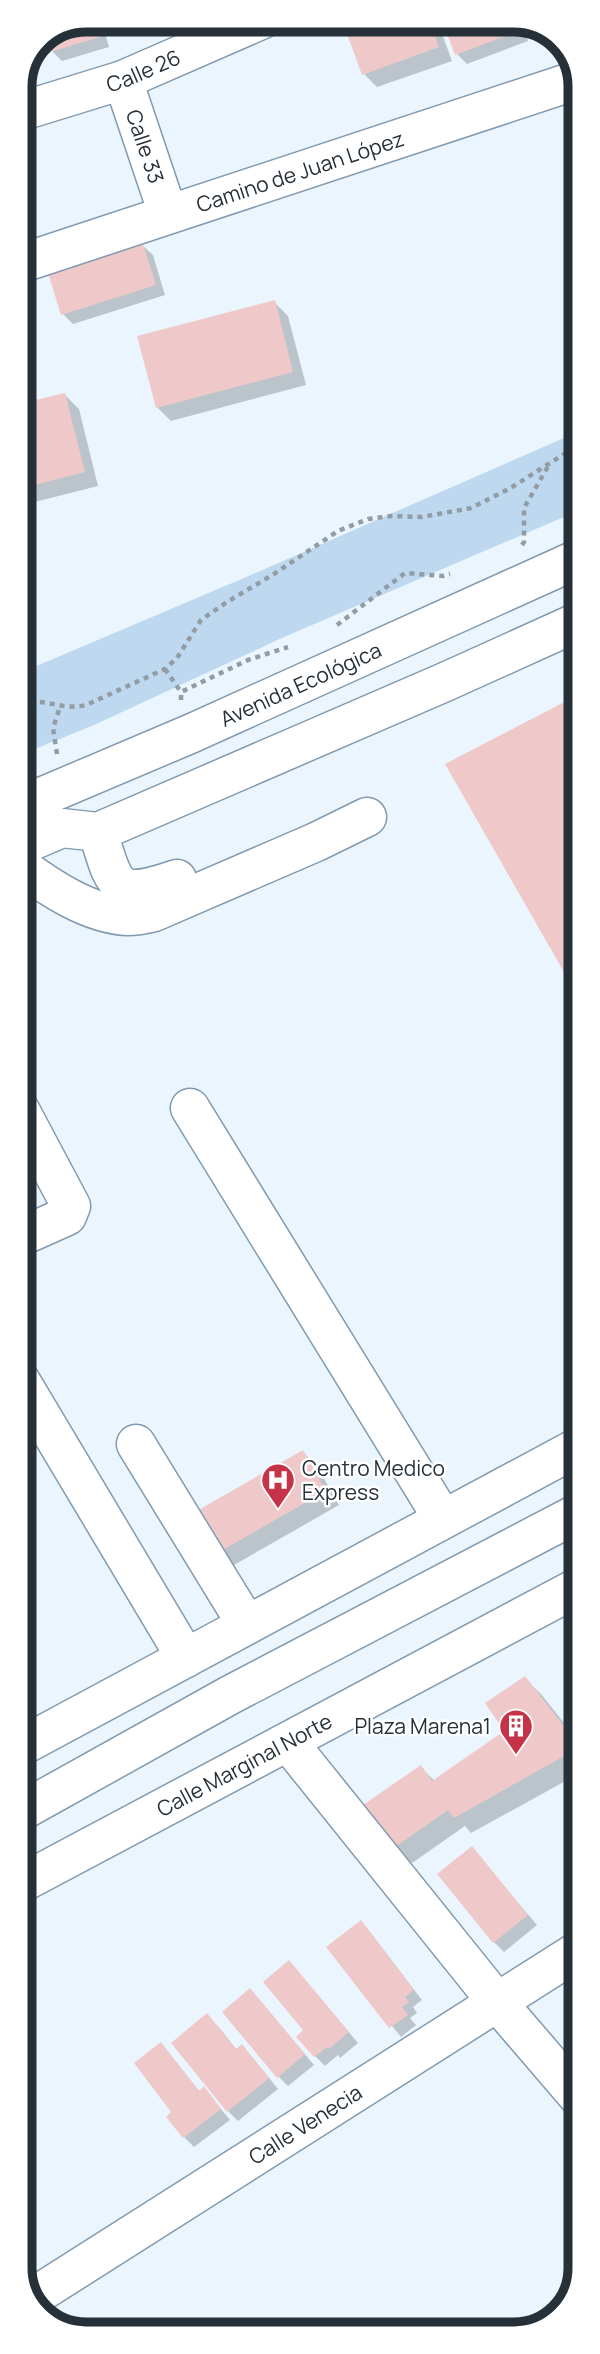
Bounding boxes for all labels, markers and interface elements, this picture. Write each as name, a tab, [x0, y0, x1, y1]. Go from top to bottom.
street label: Calle 26	[103, 43, 185, 98]
street label: Calle 33	[120, 106, 171, 187]
street label: Camino de Juan López	[193, 124, 408, 219]
street label: Avenida Ecológica	[216, 636, 386, 733]
place label: Centro Medico Express	[302, 1454, 445, 1506]
hospital icon: Centro Medico Express	[259, 1461, 297, 1510]
street label: Calle Marginal Norte	[152, 1707, 337, 1823]
building icon: Plaza Marena1	[497, 1707, 535, 1756]
place label: Plaza Marena1	[354, 1712, 491, 1740]
street label: Calle Venecia	[243, 2078, 367, 2171]

